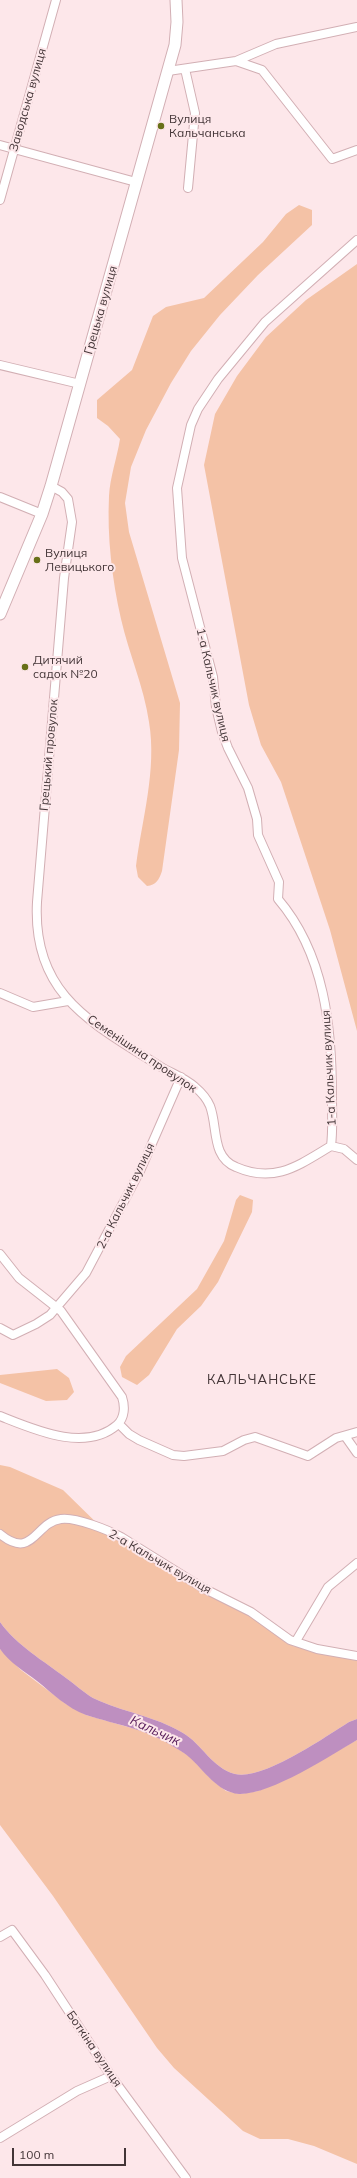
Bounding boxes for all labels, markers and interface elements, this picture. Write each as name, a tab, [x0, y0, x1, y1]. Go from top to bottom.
street label: Заводська вулиця	[6, 47, 50, 153]
place label: Вулиця Кальчанська	[169, 112, 246, 140]
marker: Вулиця Кальчанська	[156, 121, 166, 131]
street label: Грецька вулиця	[81, 264, 121, 356]
place label: Вулиця Левицького	[45, 546, 114, 574]
marker: Вулиця Левицького	[32, 555, 42, 565]
street label: 1-а Кальчик вулиця	[193, 627, 233, 743]
place label: Дитячий садок №20	[33, 653, 98, 681]
marker: Дитячий садок №20	[20, 662, 30, 672]
street label: Грецький провулок	[37, 698, 61, 812]
street label: 1-а Кальчик вулиця	[319, 1010, 339, 1126]
street label: Семенішина провулок	[85, 1012, 199, 1096]
street label: 2-а Кальчик вулиця	[94, 1141, 158, 1251]
district label: КАЛЬЧАНСЬКЕ	[207, 1372, 317, 1388]
street label: 2-а Кальчик вулиця	[106, 1527, 214, 1597]
water label: Кальчик	[128, 1713, 182, 1749]
street label: Боткіна вулиця	[63, 2008, 125, 2090]
scale bar	[14, 2140, 128, 2166]
text: 100 m	[19, 2147, 54, 2162]

